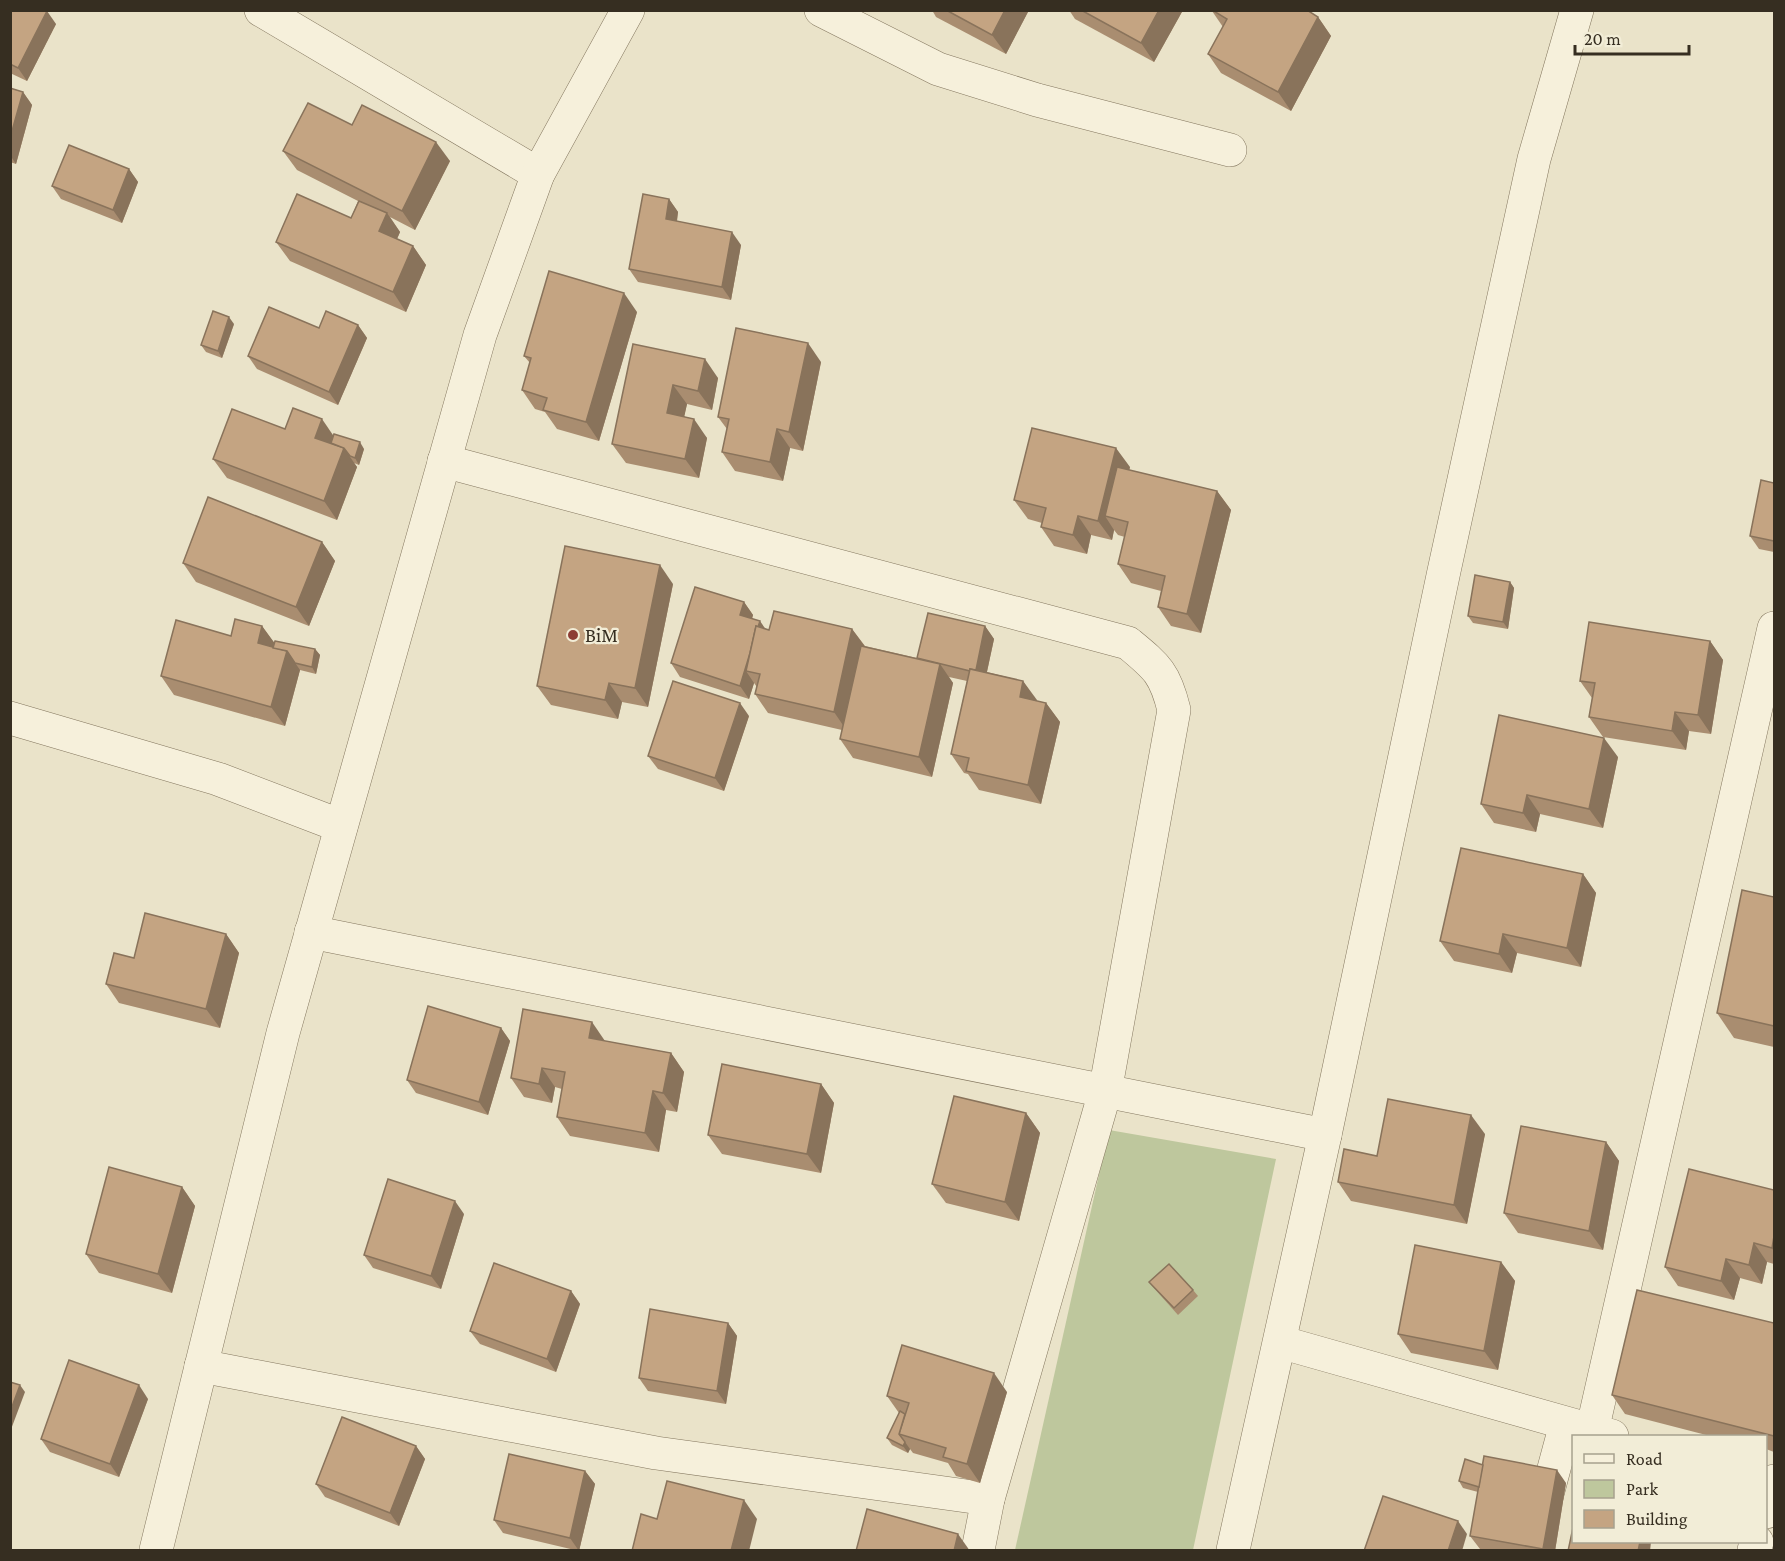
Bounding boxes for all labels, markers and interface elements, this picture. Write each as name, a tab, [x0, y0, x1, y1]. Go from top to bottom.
scale bar	[1575, 18, 1689, 56]
text: 20 m	[1584, 29, 1621, 49]
place label: BiM	[585, 624, 618, 646]
marker: BiM	[566, 628, 580, 642]
legend	[1572, 1435, 1767, 1543]
text: Road	[1626, 1449, 1663, 1469]
text: Park	[1626, 1479, 1658, 1499]
text: Building	[1626, 1509, 1688, 1529]

